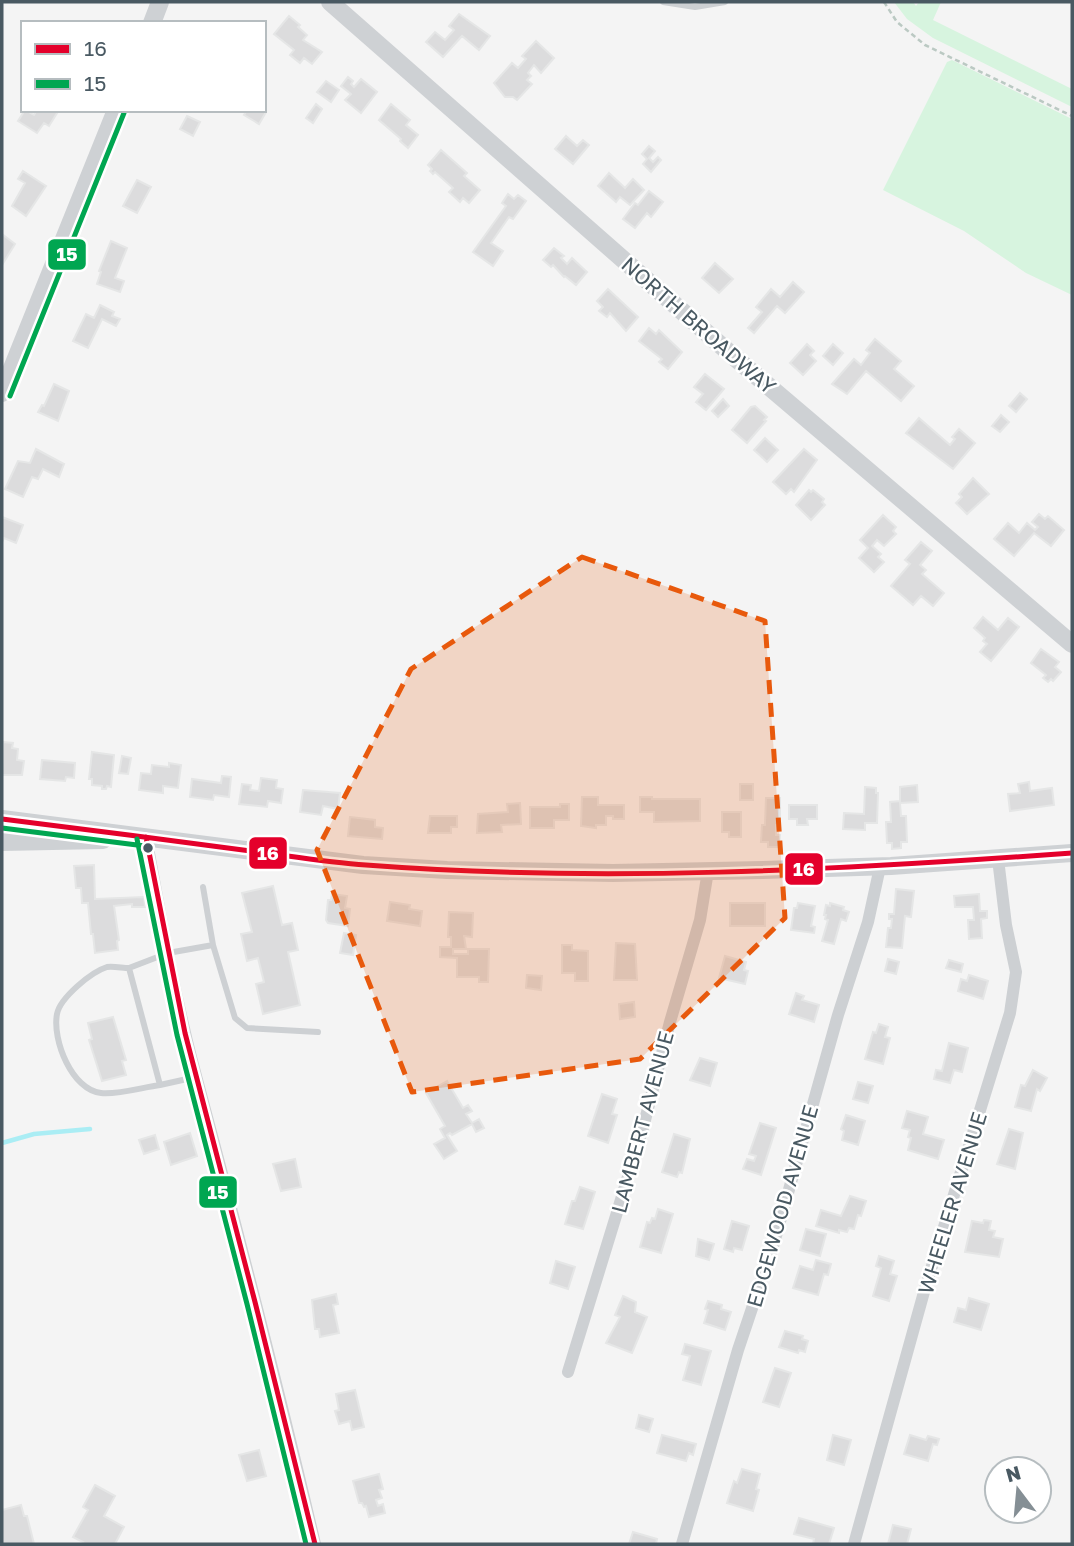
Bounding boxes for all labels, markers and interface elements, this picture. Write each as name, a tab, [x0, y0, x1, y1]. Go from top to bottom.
legend	[21, 21, 266, 112]
text: 16	[84, 35, 107, 61]
text: 15	[84, 70, 106, 96]
line badge: 15	[47, 238, 87, 271]
text: 15	[56, 242, 78, 265]
street label: NORTH BROADWAY	[616, 251, 782, 400]
line badge: 16	[248, 836, 288, 870]
unlabelled marker	[141, 841, 155, 855]
text: 16	[257, 841, 279, 864]
line badge: 16	[784, 852, 824, 886]
text: 16	[793, 857, 815, 880]
street label: LAMBERT AVENUE	[605, 1028, 679, 1216]
street label: EDGEWOOD AVENUE	[741, 1102, 823, 1310]
street label: WHEELER AVENUE	[912, 1109, 992, 1297]
line badge: 15	[198, 1175, 238, 1209]
text: 15	[207, 1180, 229, 1203]
north arrow	[983, 1455, 1053, 1525]
text: N	[1003, 1460, 1023, 1486]

